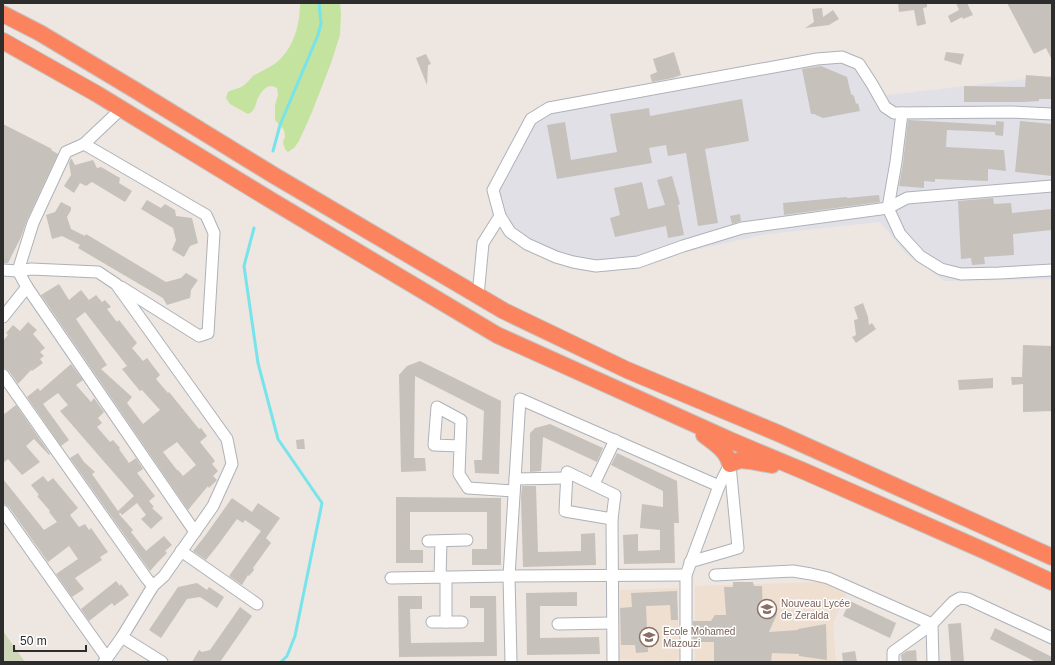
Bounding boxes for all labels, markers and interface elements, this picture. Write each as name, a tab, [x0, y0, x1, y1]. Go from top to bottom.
school or university icon: Nouveau Lycée de Zeralda	[756, 598, 778, 620]
place label: Nouveau Lycée de Zeralda	[781, 598, 851, 621]
school or university icon: Ecole Mohamed Mazouzi	[638, 626, 660, 648]
place label: Ecole Mohamed Mazouzi	[663, 626, 735, 649]
scale bar	[14, 627, 86, 653]
text: 50 m	[20, 634, 47, 648]

